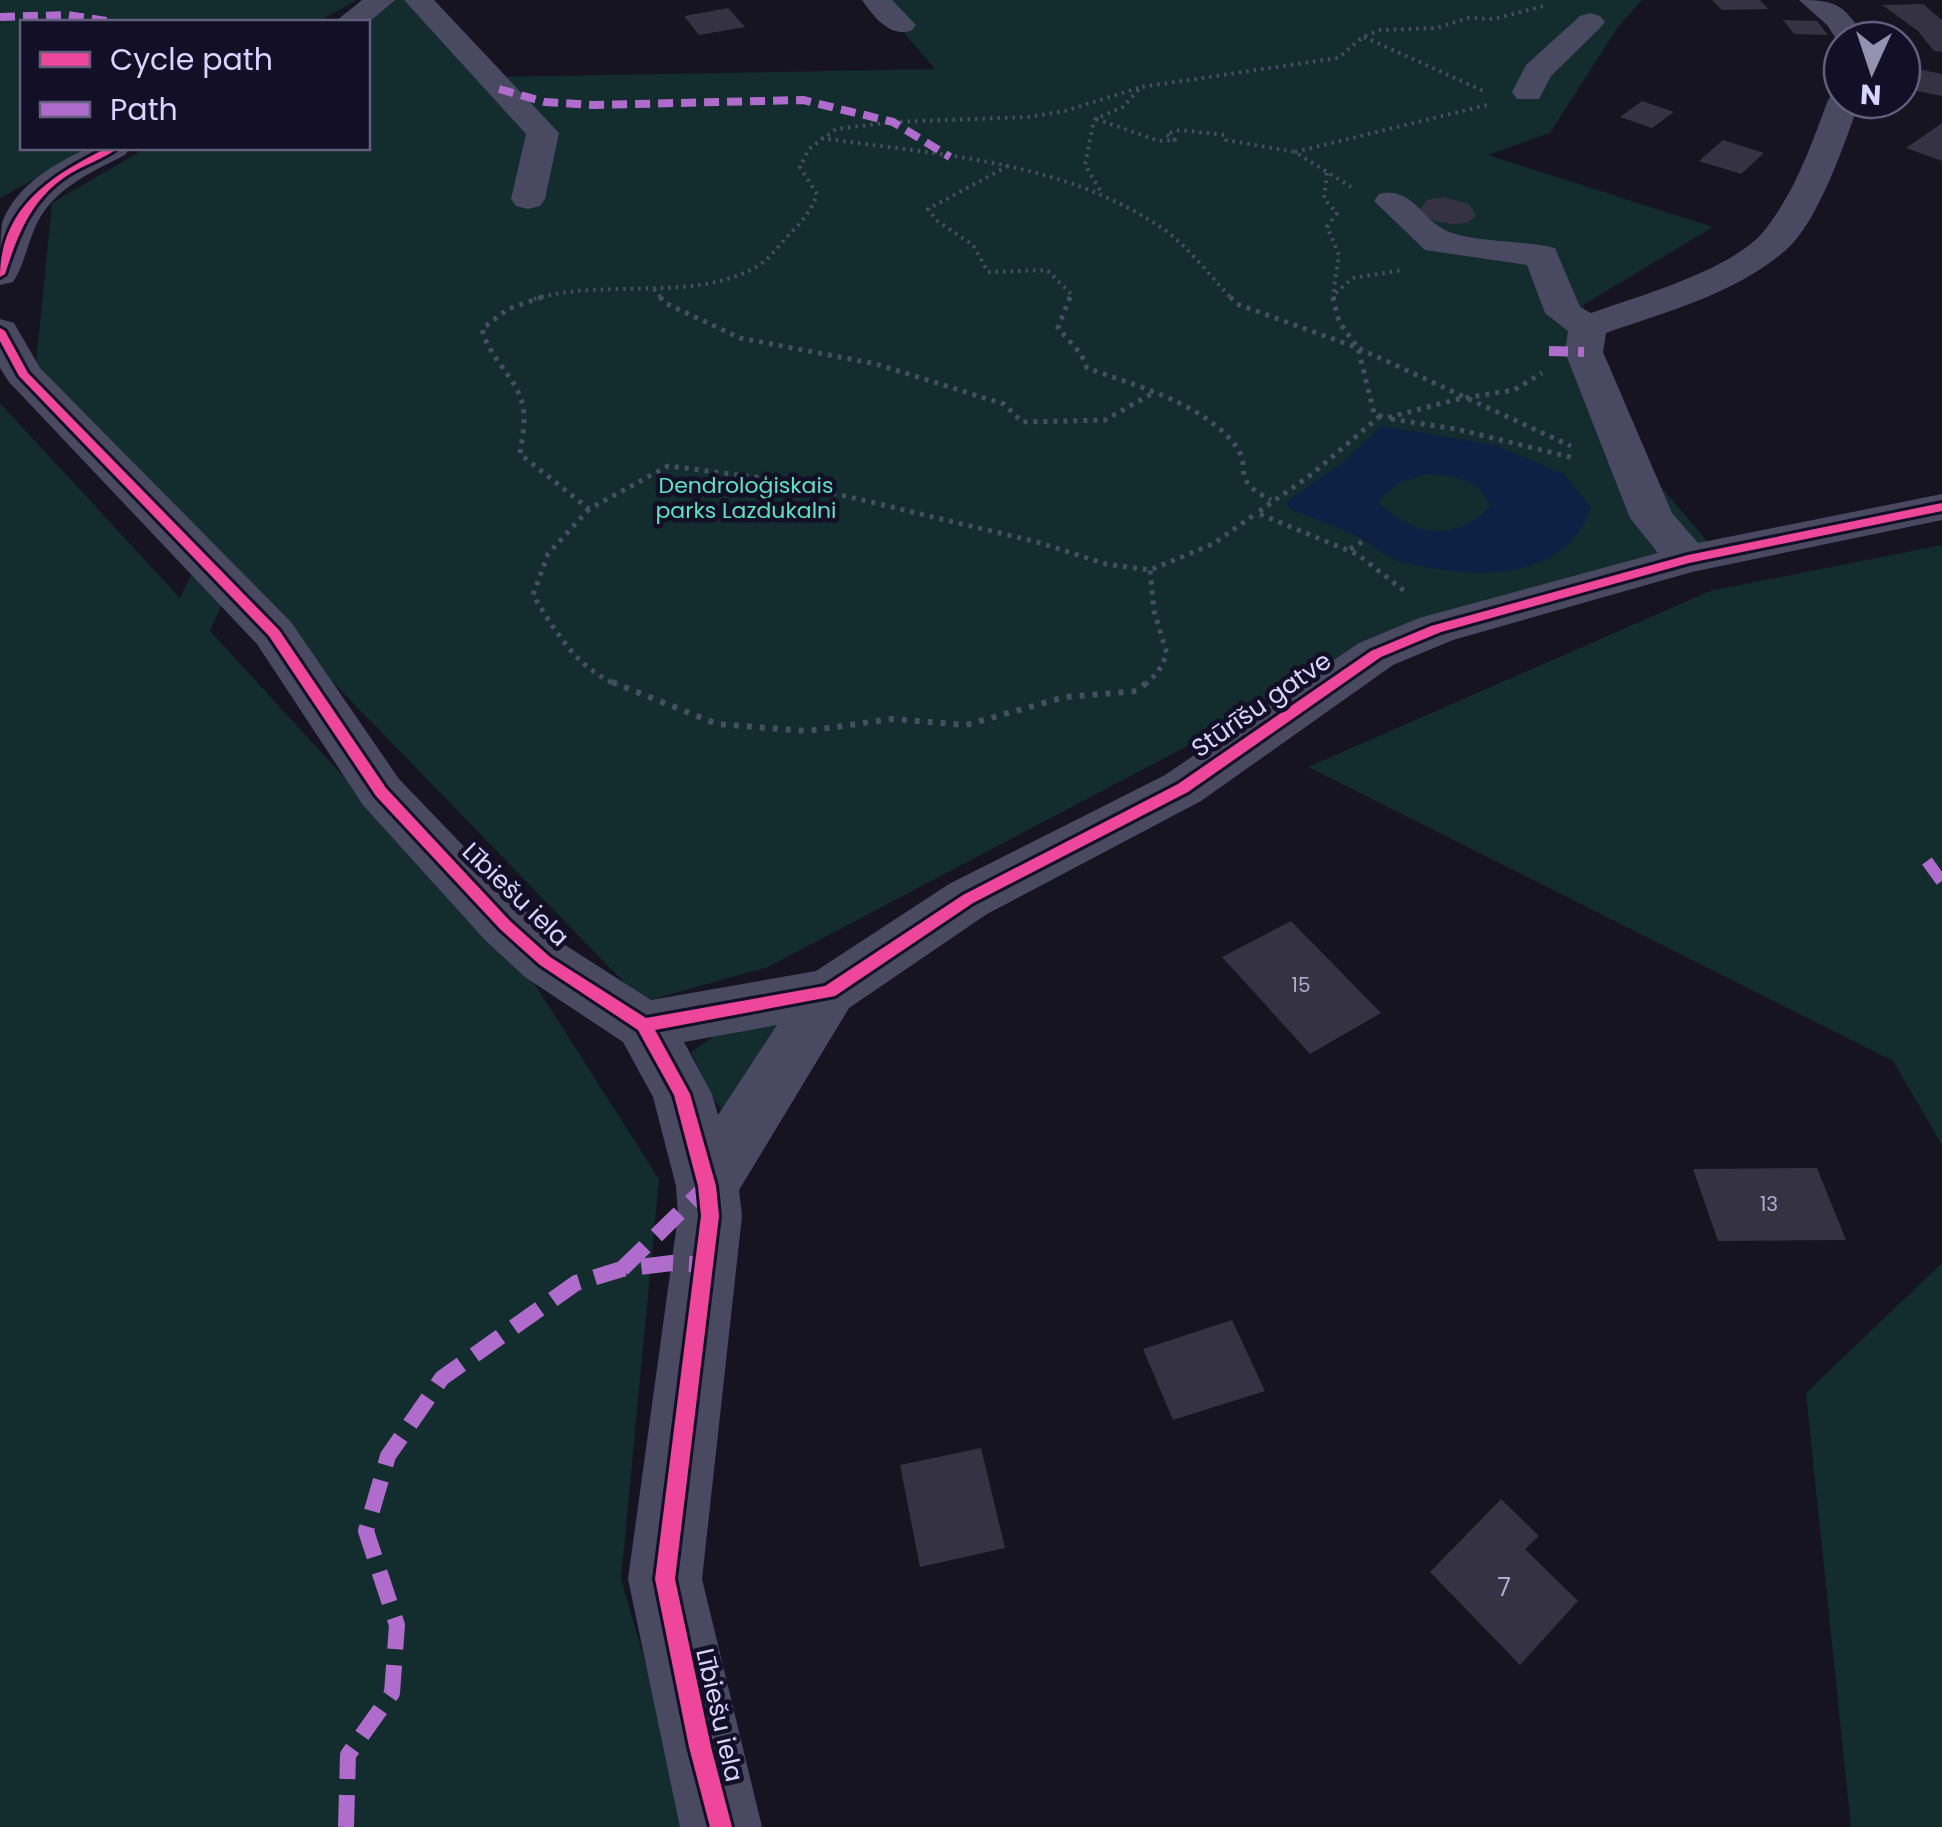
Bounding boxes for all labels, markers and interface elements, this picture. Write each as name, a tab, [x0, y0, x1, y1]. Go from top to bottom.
legend	[20, 20, 370, 150]
north arrow	[1822, 20, 1922, 120]
text: Cycle path	[110, 38, 273, 81]
text: N	[1859, 74, 1882, 114]
text: Path	[110, 88, 178, 131]
park label: Dendroloģiskais parks Lazdukalni	[655, 470, 837, 526]
street label: Stūrīšu gatve	[1184, 643, 1338, 766]
street label: Lībiešu iela	[455, 835, 577, 954]
house number: 15	[1292, 971, 1310, 999]
house number: 13	[1760, 1190, 1778, 1218]
house number: 7	[1497, 1570, 1511, 1605]
street label: Lībiešu iela	[687, 1645, 752, 1785]

